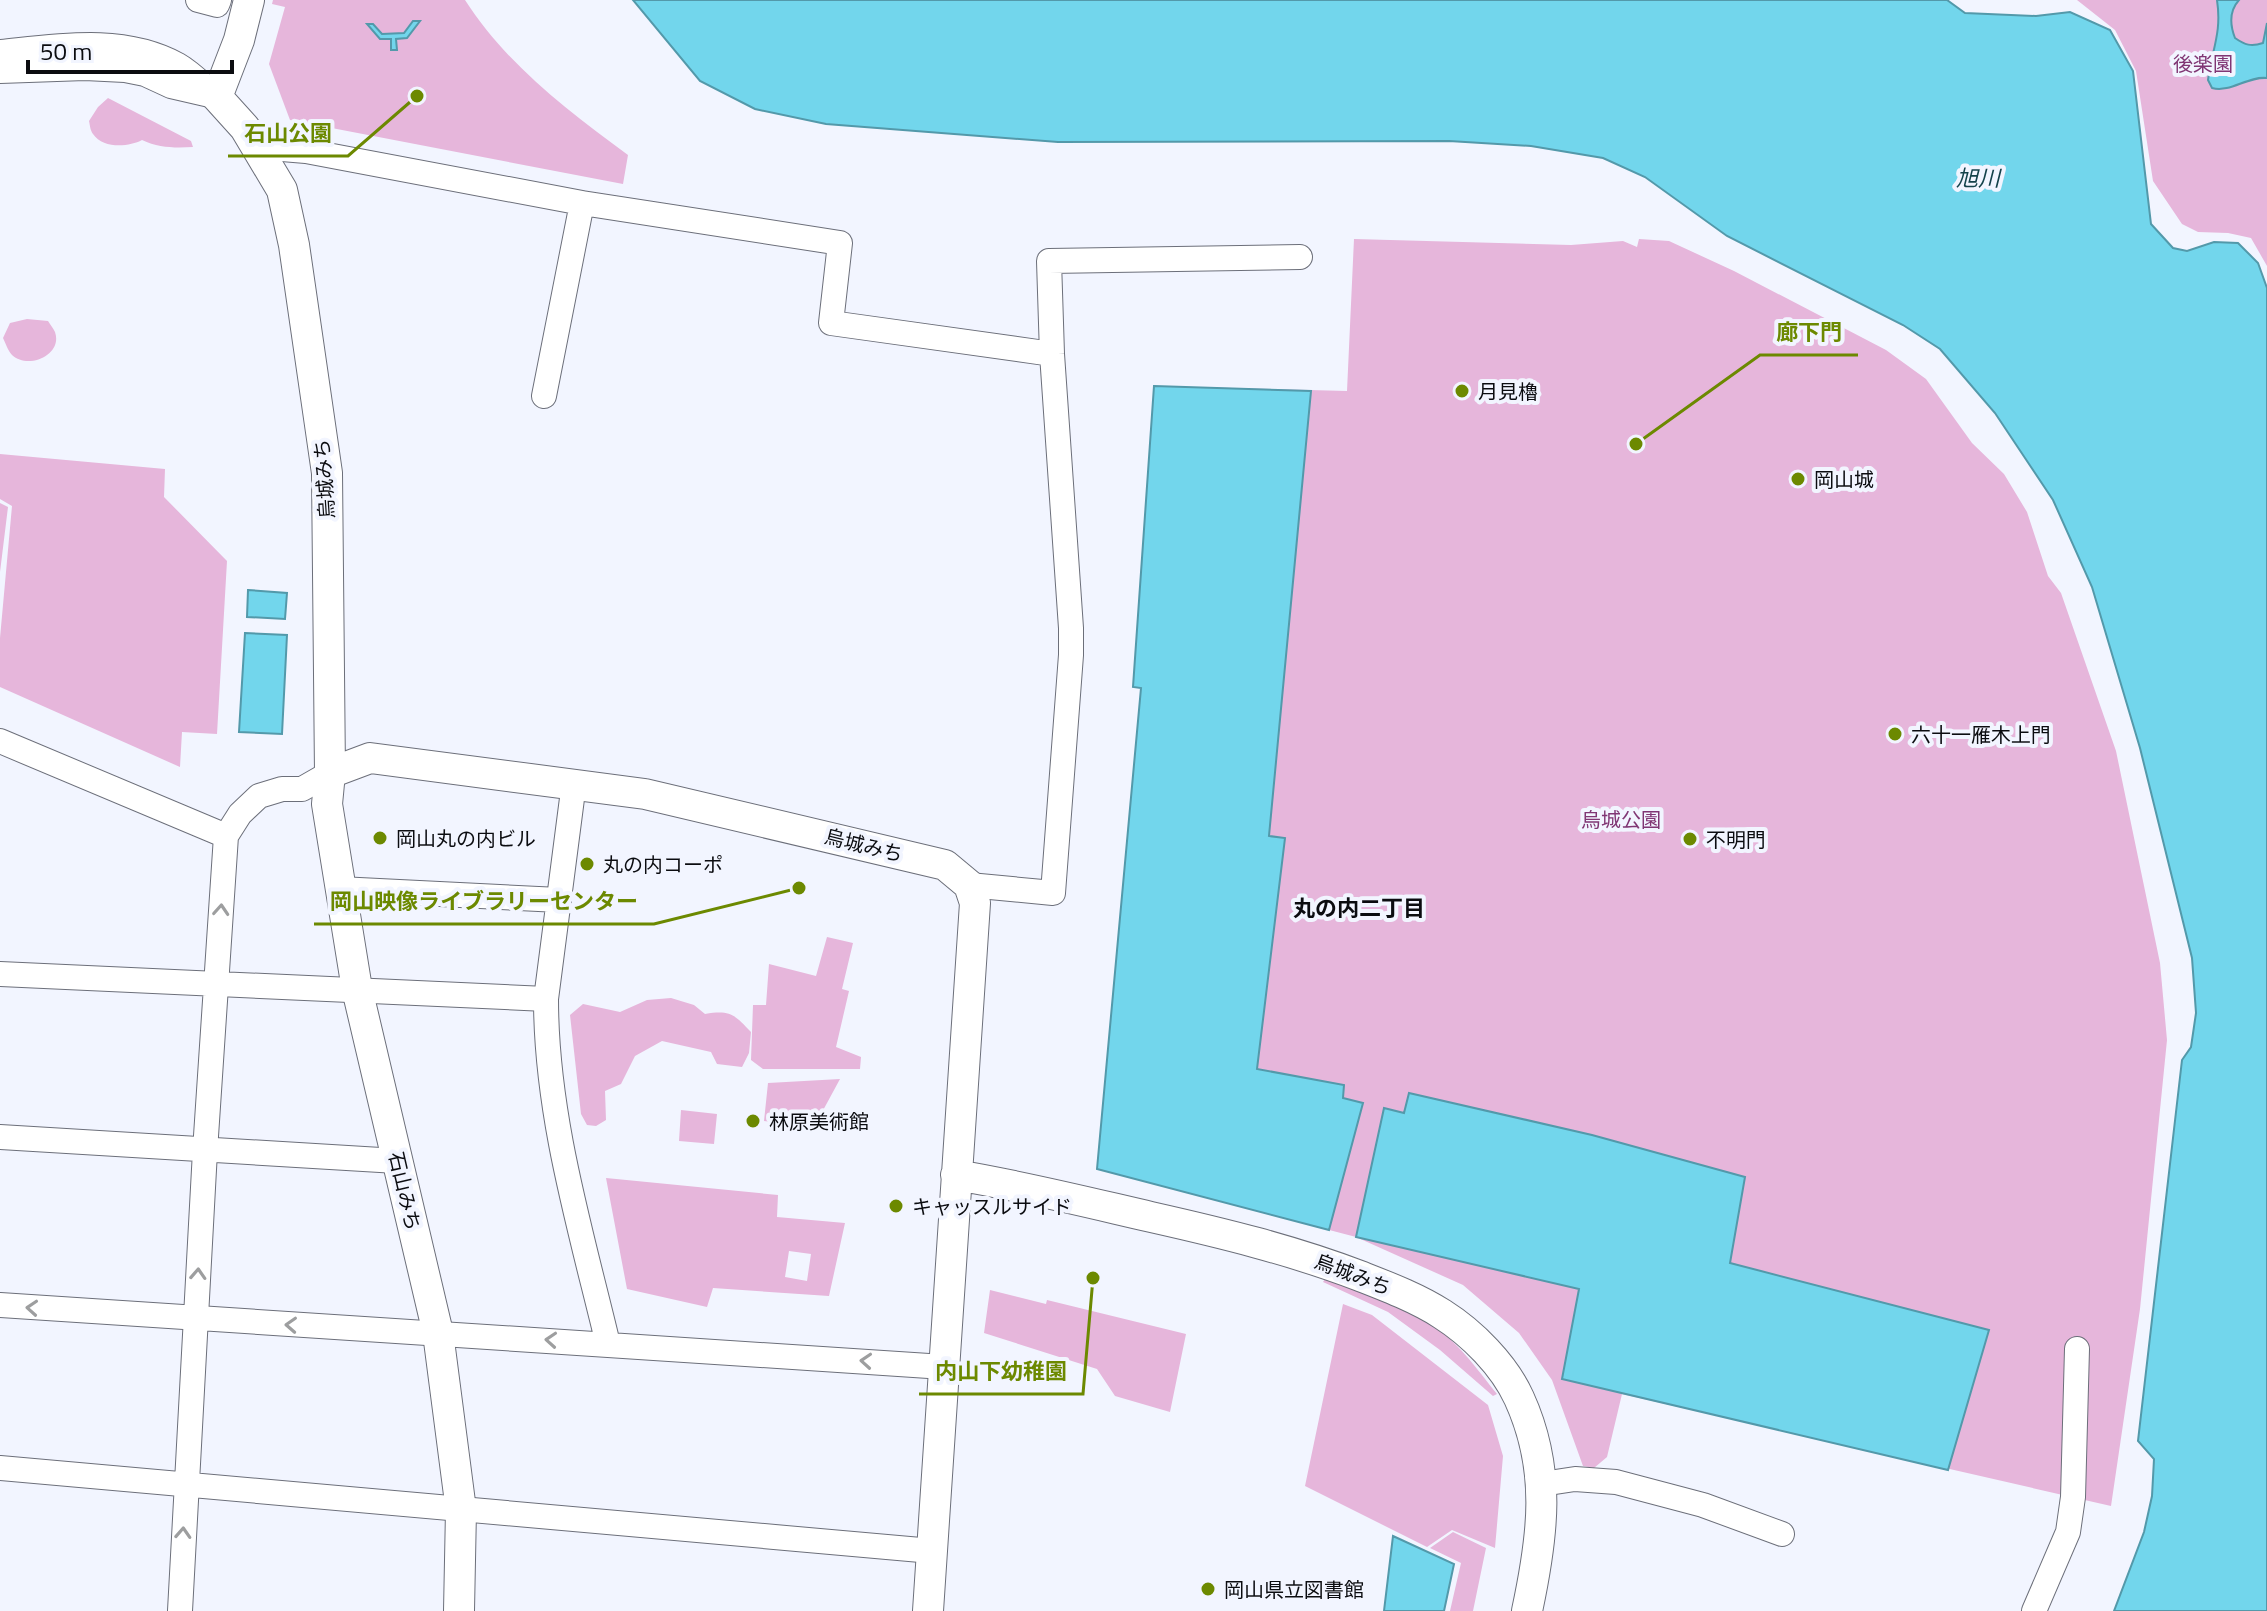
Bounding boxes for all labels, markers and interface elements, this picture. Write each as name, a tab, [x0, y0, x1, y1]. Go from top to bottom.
scale bar	[28, 24, 232, 74]
text: 50 m	[40, 33, 92, 69]
park label: 後楽園	[2173, 48, 2233, 79]
callout: 石山公園	[228, 110, 348, 156]
text: 石山公園	[244, 116, 332, 150]
water label: 旭川	[1956, 161, 2002, 195]
callout: 廊下門	[1760, 309, 1858, 355]
text: 廊下門	[1776, 315, 1842, 349]
place label: 月見櫓	[1478, 376, 1538, 407]
marker: 月見櫓	[1453, 382, 1471, 400]
street label: 烏城みち	[306, 438, 342, 520]
place label: 岡山城	[1814, 464, 1874, 495]
marker: 岡山城	[1789, 470, 1807, 488]
place label: 六十一雁木上門	[1911, 719, 2051, 750]
marker: 六十一雁木上門	[1886, 725, 1904, 743]
park label: 烏城公園	[1581, 804, 1661, 835]
street label: 烏城みち	[821, 820, 907, 870]
place label: 岡山丸の内ビル	[396, 823, 536, 854]
place label: 不明門	[1706, 824, 1766, 855]
marker: 岡山丸の内ビル	[371, 829, 389, 847]
marker: 不明門	[1681, 830, 1699, 848]
place label: 丸の内コーポ	[603, 849, 723, 880]
marker: 丸の内コーポ	[578, 855, 596, 873]
callout: 岡山映像ライブラリーセンター	[314, 878, 654, 924]
text: 岡山映像ライブラリーセンター	[330, 884, 638, 918]
district label: 丸の内二丁目	[1293, 891, 1425, 925]
one-way arrow	[212, 903, 229, 916]
place label: 林原美術館	[769, 1106, 869, 1137]
marker: 林原美術館	[744, 1112, 762, 1130]
street label: 石山みち	[381, 1149, 429, 1233]
place label: キャッスルサイド	[912, 1191, 1072, 1222]
marker: キャッスルサイド	[887, 1197, 905, 1215]
street label: 烏城みち	[1310, 1245, 1396, 1303]
one-way arrow	[190, 1267, 207, 1280]
one-way arrow	[25, 1300, 38, 1317]
one-way arrow	[284, 1317, 297, 1334]
one-way arrow	[544, 1332, 557, 1349]
callout: 内山下幼稚園	[919, 1348, 1083, 1394]
one-way arrow	[859, 1353, 872, 1370]
text: 内山下幼稚園	[935, 1354, 1067, 1388]
one-way arrow	[175, 1526, 192, 1539]
place label: 岡山県立図書館	[1224, 1574, 1364, 1605]
marker: 岡山県立図書館	[1199, 1580, 1217, 1598]

